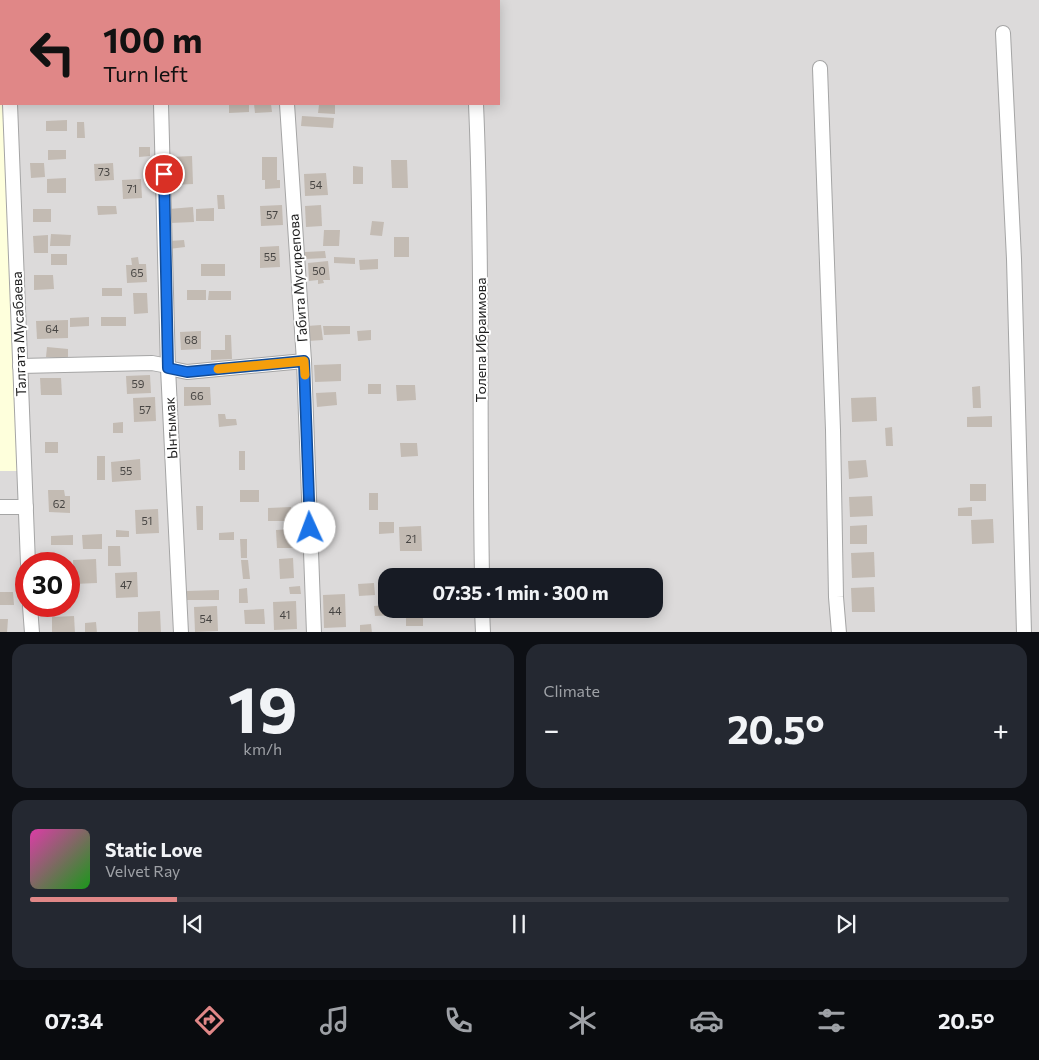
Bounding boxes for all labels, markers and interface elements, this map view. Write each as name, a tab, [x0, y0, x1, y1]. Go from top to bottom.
text: 100 m	[103, 17, 203, 60]
icon: left	[20, 20, 85, 85]
text: Turn left	[103, 60, 188, 87]
pin	[143, 153, 185, 195]
icon: arrive	[150, 160, 178, 188]
house number: 73	[98, 165, 110, 178]
house number: 54	[310, 178, 323, 191]
house number: 71	[127, 182, 137, 195]
house number: 57	[266, 208, 278, 221]
street label: Габита Мусирепова	[285, 213, 310, 343]
house number: 55	[264, 250, 276, 263]
house number: 50	[312, 264, 326, 277]
house number: 65	[131, 266, 144, 279]
street label: Талгата Мусабаева	[8, 271, 29, 397]
street label: Толепа Ибраимова	[472, 277, 489, 403]
house number: 64	[45, 322, 59, 335]
house number: 68	[184, 333, 198, 346]
house number: 59	[132, 377, 145, 390]
house number: 66	[190, 389, 204, 402]
street label: Ынтымак	[160, 396, 181, 459]
house number: 57	[139, 403, 151, 416]
house number: 55	[120, 464, 132, 477]
house number: 62	[53, 497, 65, 510]
position arrow	[283, 501, 335, 553]
house number: 51	[141, 514, 153, 527]
house number: 21	[406, 532, 416, 545]
speed limit sign: 30	[15, 552, 80, 617]
house number: 47	[120, 578, 132, 591]
text: 07:35 · 1 min · 300 m	[432, 581, 609, 604]
house number: 44	[328, 604, 342, 617]
house number: 41	[280, 608, 290, 621]
house number: 54	[200, 612, 213, 625]
text: 19	[228, 667, 298, 746]
text: Climate	[544, 681, 600, 700]
text: 20.5°	[727, 705, 825, 752]
text: −	[544, 712, 559, 746]
text: +	[993, 712, 1009, 746]
text: km/h	[243, 739, 282, 758]
text: Static Love	[105, 838, 202, 861]
text: Velvet Ray	[105, 861, 180, 880]
icon: previous	[179, 910, 207, 938]
icon: pause	[505, 910, 533, 938]
icon: next	[832, 910, 860, 938]
icon: directions	[192, 1003, 227, 1038]
icon: music	[317, 1003, 352, 1038]
icon: phone	[441, 1003, 476, 1038]
icon: climate	[565, 1003, 600, 1038]
icon: car	[689, 1003, 724, 1038]
icon: filters	[814, 1003, 849, 1038]
text: 07:34	[45, 1007, 103, 1034]
text: 20.5°	[938, 1007, 994, 1034]

